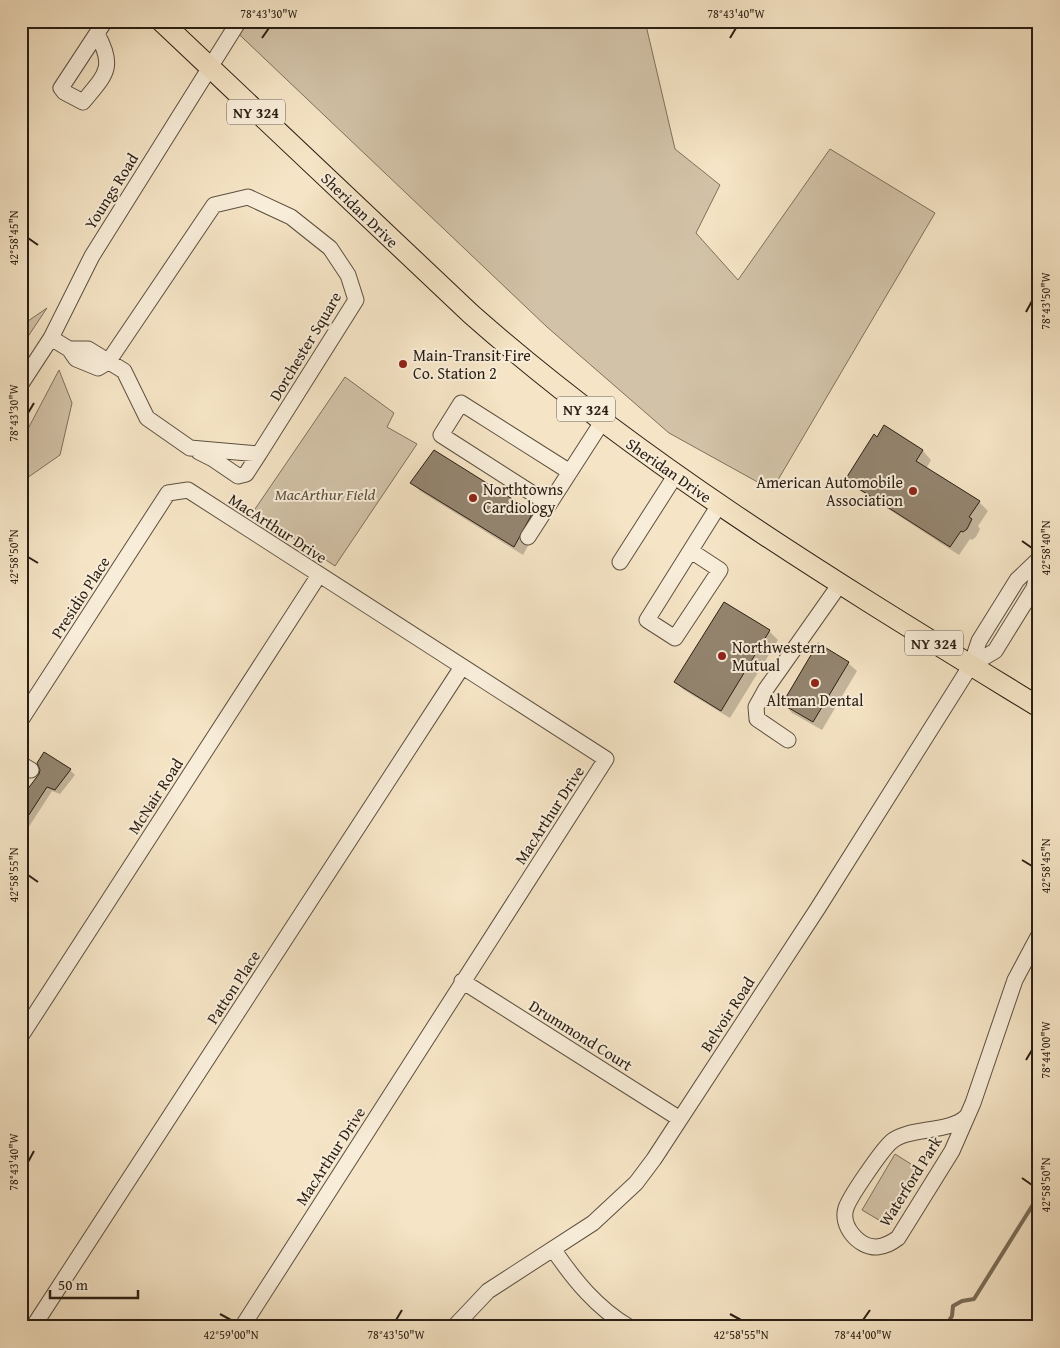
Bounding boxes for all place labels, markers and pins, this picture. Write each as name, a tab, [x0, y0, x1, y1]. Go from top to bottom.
place label: Main-Transit Fire Co. Station 2	[413, 343, 531, 385]
marker: Main-Transit Fire Co. Station 2	[397, 358, 409, 370]
place label: American Automobile Association	[756, 470, 903, 512]
place label: Northtowns Cardiology	[483, 477, 563, 519]
marker: American Automobile Association	[907, 485, 919, 497]
marker: Northtowns Cardiology	[467, 492, 479, 504]
place label: Northwestern Mutual	[732, 635, 826, 677]
marker: Northwestern Mutual	[716, 650, 728, 662]
marker: Altman Dental	[809, 677, 821, 689]
place label: Altman Dental	[767, 688, 864, 712]

